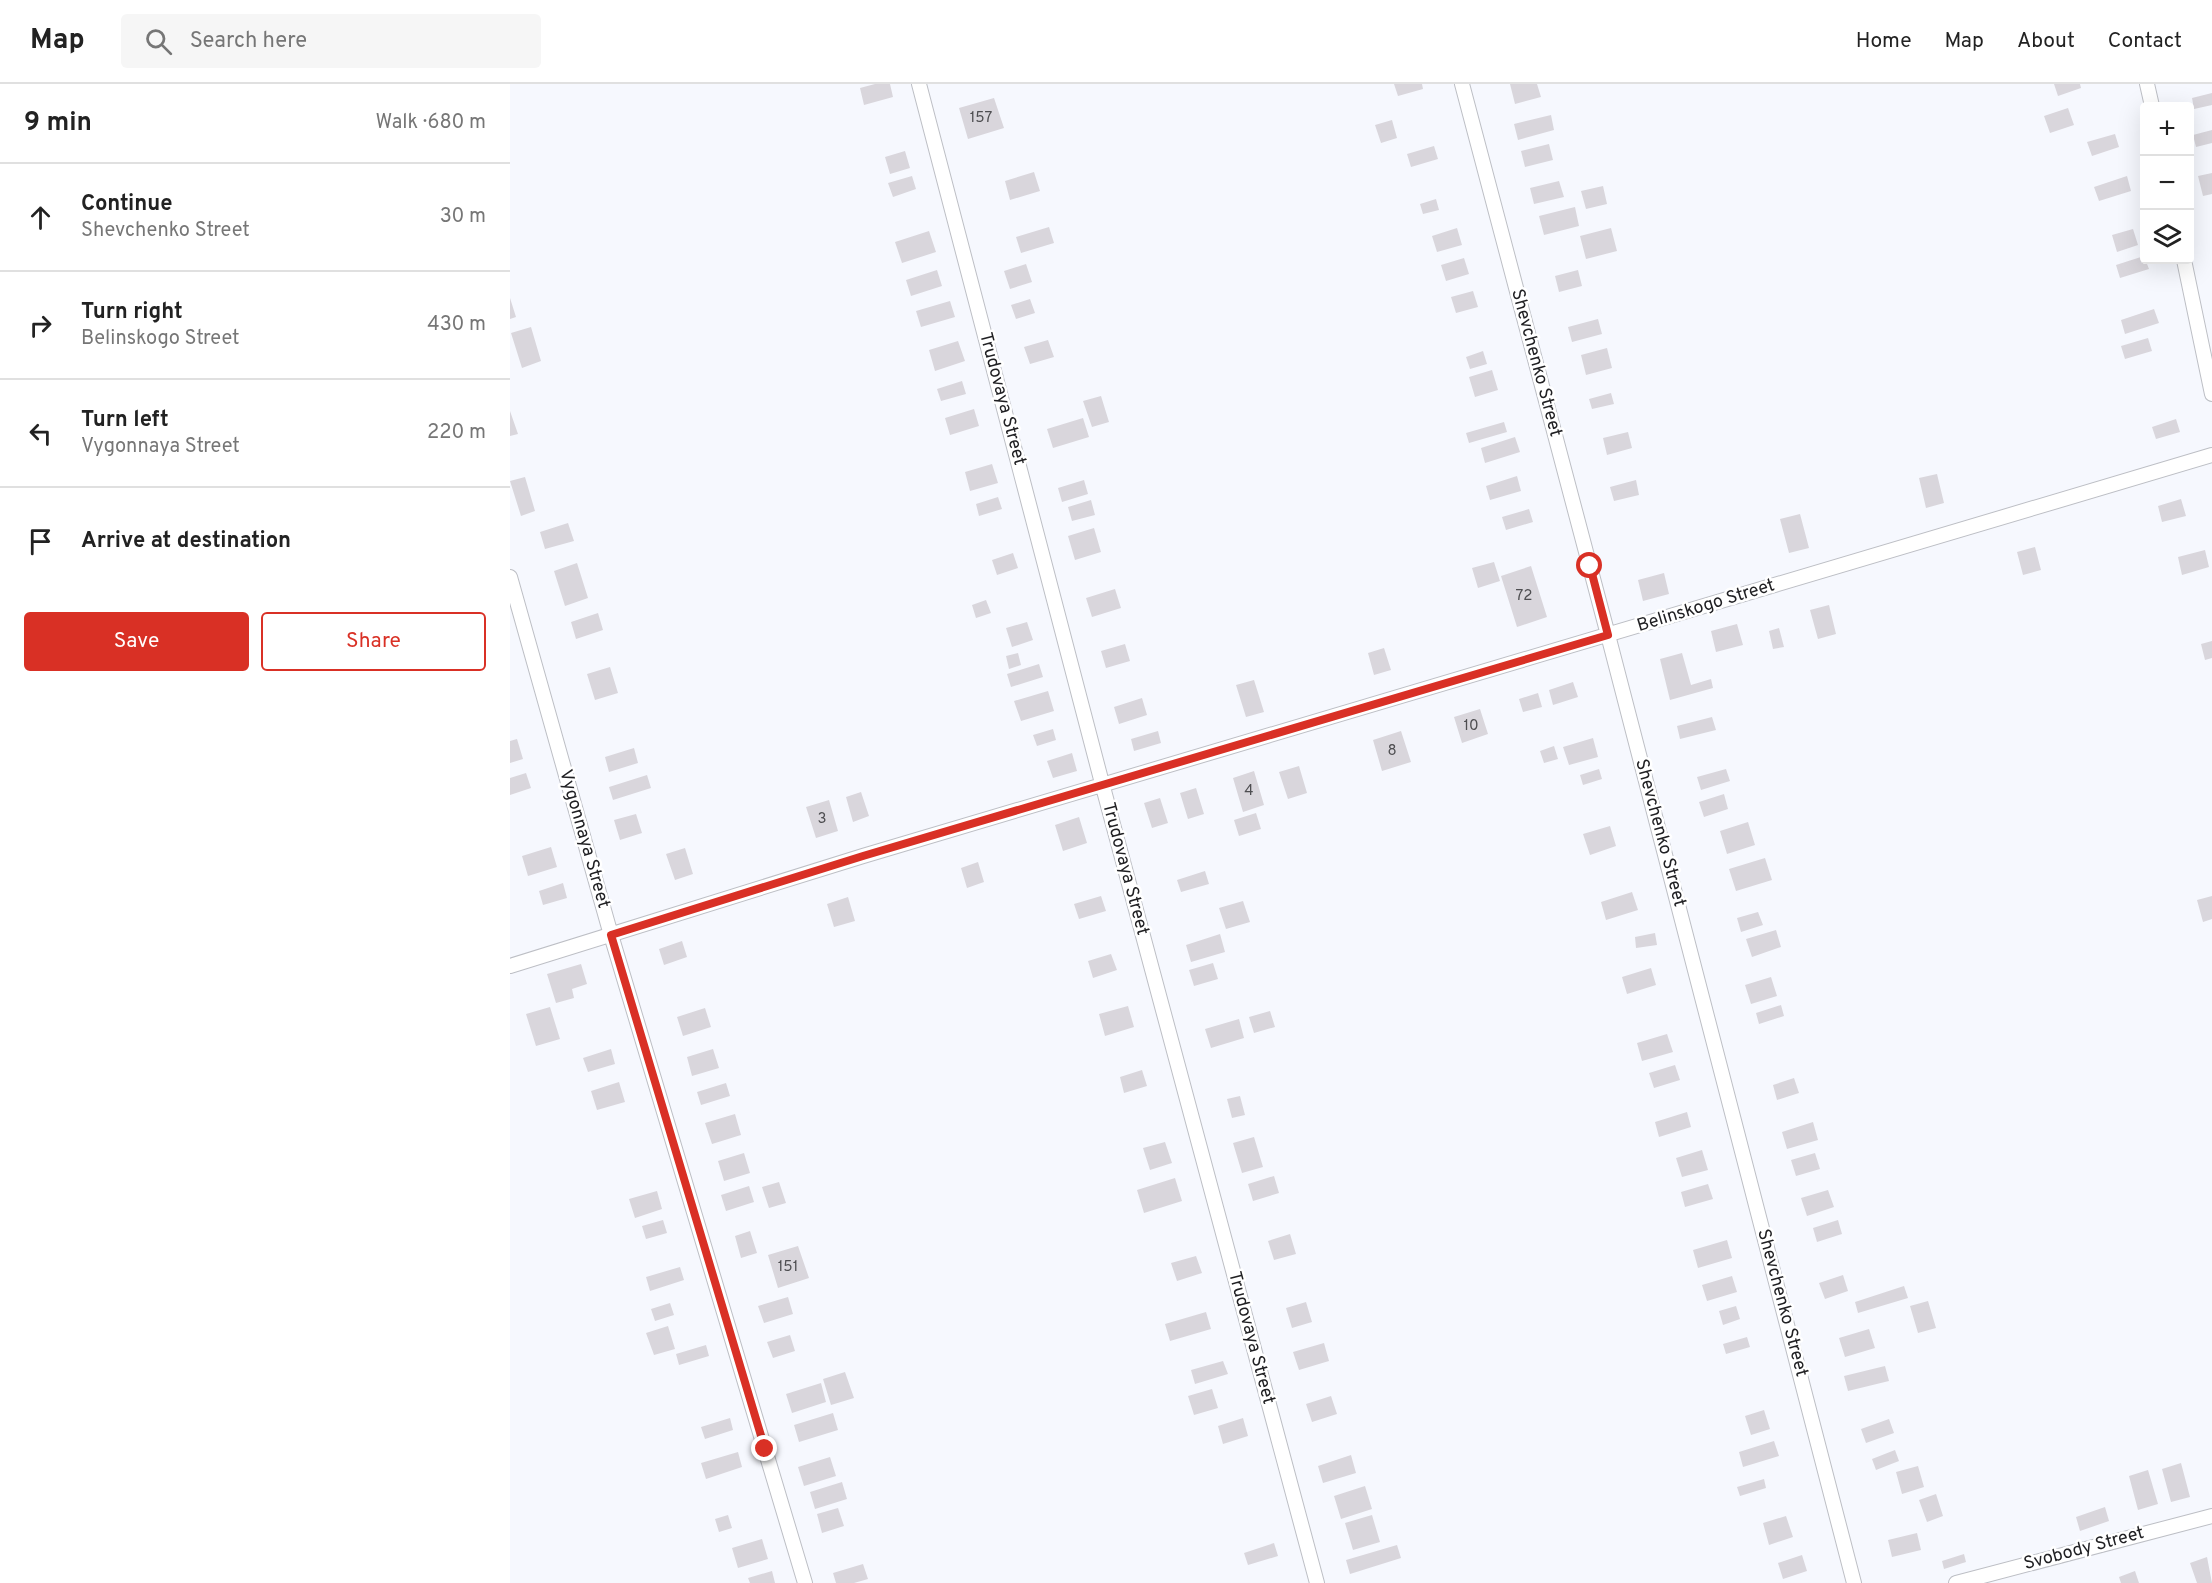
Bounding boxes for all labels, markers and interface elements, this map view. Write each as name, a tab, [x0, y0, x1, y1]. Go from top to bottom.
search box	[121, 14, 541, 68]
text: Map	[30, 23, 85, 59]
icon: search	[142, 25, 175, 58]
text: Search here	[190, 28, 307, 55]
text: Home	[1856, 28, 1912, 55]
text: Map	[1945, 28, 1984, 55]
text: About	[2017, 28, 2075, 55]
text: Contact	[2108, 28, 2182, 55]
map controls	[2140, 102, 2194, 264]
button: +	[2140, 102, 2194, 156]
text: 9 min	[24, 107, 92, 140]
house number: 157	[970, 109, 992, 128]
text: Walk · 680 m	[375, 110, 486, 136]
button: −	[2140, 156, 2194, 210]
text: Continue	[81, 191, 172, 218]
icon: ahead	[24, 201, 57, 234]
text: 30 m	[440, 204, 486, 230]
button: layers	[2140, 210, 2194, 264]
text: Shevchenko Street	[81, 218, 250, 244]
street label: Shevchenko Street	[1505, 287, 1567, 439]
text: Turn right	[81, 299, 183, 326]
icon: right	[24, 309, 57, 342]
text: 430 m	[427, 312, 486, 338]
text: Belinskogo Street	[81, 326, 240, 352]
street label: Trudovaya Street	[973, 330, 1031, 468]
text: Turn left	[81, 407, 169, 434]
icon: left	[24, 417, 57, 450]
text: 220 m	[427, 420, 486, 446]
text: Vygonnaya Street	[81, 434, 240, 460]
icon: arrive	[24, 525, 57, 558]
text: Arrive at destination	[81, 528, 291, 555]
route start	[1576, 552, 1602, 578]
street label: Belinskogo Street	[1634, 574, 1778, 638]
house number: 72	[1516, 587, 1532, 606]
button: Save	[24, 612, 249, 671]
button: Share	[261, 612, 486, 671]
house number: 10	[1463, 717, 1479, 736]
house number: 8	[1387, 742, 1397, 761]
street label: Shevchenko Street	[1629, 757, 1691, 909]
street label: Vygonnaya Street	[553, 767, 615, 911]
house number: 4	[1244, 782, 1254, 801]
street label: Trudovaya Street	[1096, 800, 1154, 938]
house number: 3	[817, 810, 827, 829]
street label: Shevchenko Street	[1751, 1227, 1813, 1379]
house number: 151	[778, 1258, 798, 1277]
street label: Trudovaya Street	[1222, 1269, 1280, 1407]
route end	[751, 1435, 777, 1461]
street label: Svobody Street	[2021, 1522, 2147, 1576]

